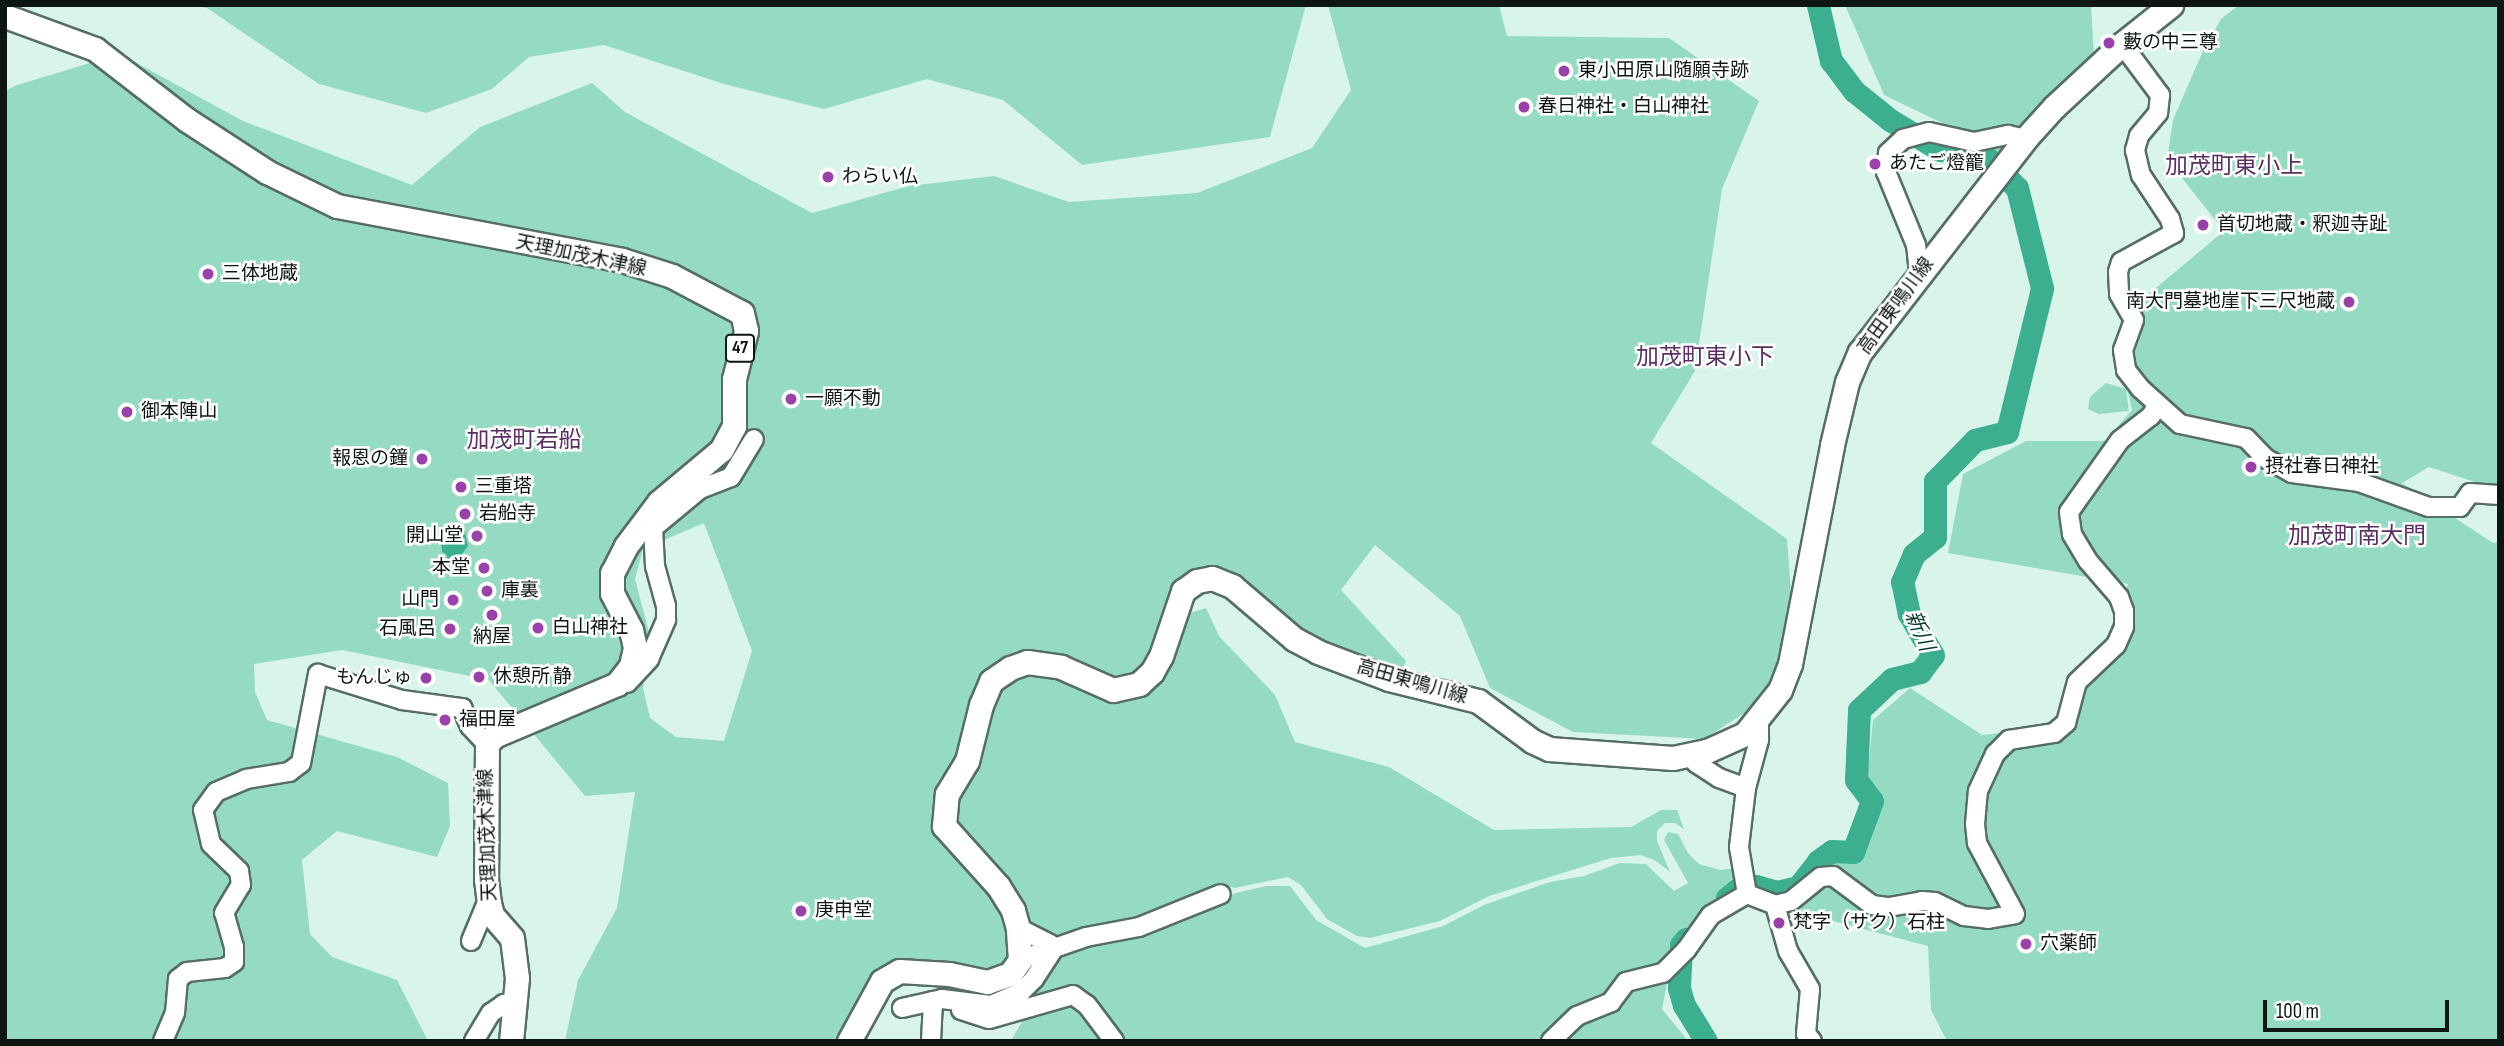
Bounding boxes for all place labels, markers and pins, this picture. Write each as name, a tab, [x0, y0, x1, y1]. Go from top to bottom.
place label: 藪の中三尊	[2123, 32, 2218, 54]
marker: 藪の中三尊	[2101, 35, 2117, 51]
place label: 東小田原山随願寺跡	[1578, 60, 1749, 82]
marker: 東小田原山随願寺跡	[1556, 63, 1572, 79]
place label: 春日神社・白山神社	[1538, 96, 1709, 118]
marker: 春日神社・白山神社	[1516, 99, 1532, 115]
place label: あたご燈籠	[1889, 153, 1984, 175]
marker: あたご燈籠	[1867, 156, 1883, 172]
place label: わらい仏	[842, 166, 918, 188]
marker: わらい仏	[820, 169, 836, 185]
place label: 首切地蔵・釈迦寺趾	[2217, 214, 2388, 236]
marker: 首切地蔵・釈迦寺趾	[2195, 217, 2211, 233]
place label: 三体地蔵	[222, 263, 298, 285]
marker: 三体地蔵	[200, 266, 216, 282]
place label: 南大門墓地崖下三尺地蔵	[2126, 291, 2335, 313]
marker: 南大門墓地崖下三尺地蔵	[2341, 294, 2357, 310]
place label: 一願不動	[805, 388, 881, 410]
marker: 一願不動	[783, 391, 799, 407]
place label: 御本陣山	[141, 401, 217, 423]
marker: 御本陣山	[119, 404, 135, 420]
place label: 報恩の鐘	[332, 448, 408, 470]
marker: 報恩の鐘	[414, 451, 430, 467]
place label: 摂社春日神社	[2265, 456, 2379, 478]
marker: 摂社春日神社	[2243, 459, 2259, 475]
place label: 三重塔	[475, 476, 532, 498]
marker: 三重塔	[453, 479, 469, 495]
place label: 岩船寺	[479, 503, 536, 525]
marker: 岩船寺	[457, 506, 473, 522]
place label: 開山堂	[406, 525, 463, 547]
marker: 開山堂	[469, 528, 485, 544]
place label: 本堂	[432, 557, 470, 579]
marker: 本堂	[476, 560, 492, 576]
place label: 庫裏	[501, 580, 539, 602]
marker: 庫裏	[479, 583, 495, 599]
place label: 山門	[401, 589, 439, 611]
marker: 山門	[445, 592, 461, 608]
marker: 納屋	[484, 607, 500, 623]
place label: 白山神社	[552, 617, 628, 639]
place label: 石風呂	[379, 618, 436, 640]
marker: 白山神社	[530, 620, 546, 636]
marker: 石風呂	[442, 621, 458, 637]
place label: 納屋	[473, 626, 511, 648]
place label: 休憩所 静	[493, 666, 572, 688]
place label: もんじゅ	[336, 667, 412, 689]
marker: 休憩所 静	[471, 669, 487, 685]
marker: もんじゅ	[418, 670, 434, 686]
place label: 福田屋	[459, 709, 516, 731]
marker: 福田屋	[437, 712, 453, 728]
place label: 庚申堂	[815, 900, 872, 922]
marker: 庚申堂	[793, 903, 809, 919]
place label: 梵字（サク）石柱	[1793, 912, 1945, 934]
marker: 梵字（サク）石柱	[1771, 915, 1787, 931]
place label: 穴薬師	[2040, 933, 2097, 955]
marker: 穴薬師	[2018, 936, 2034, 952]

